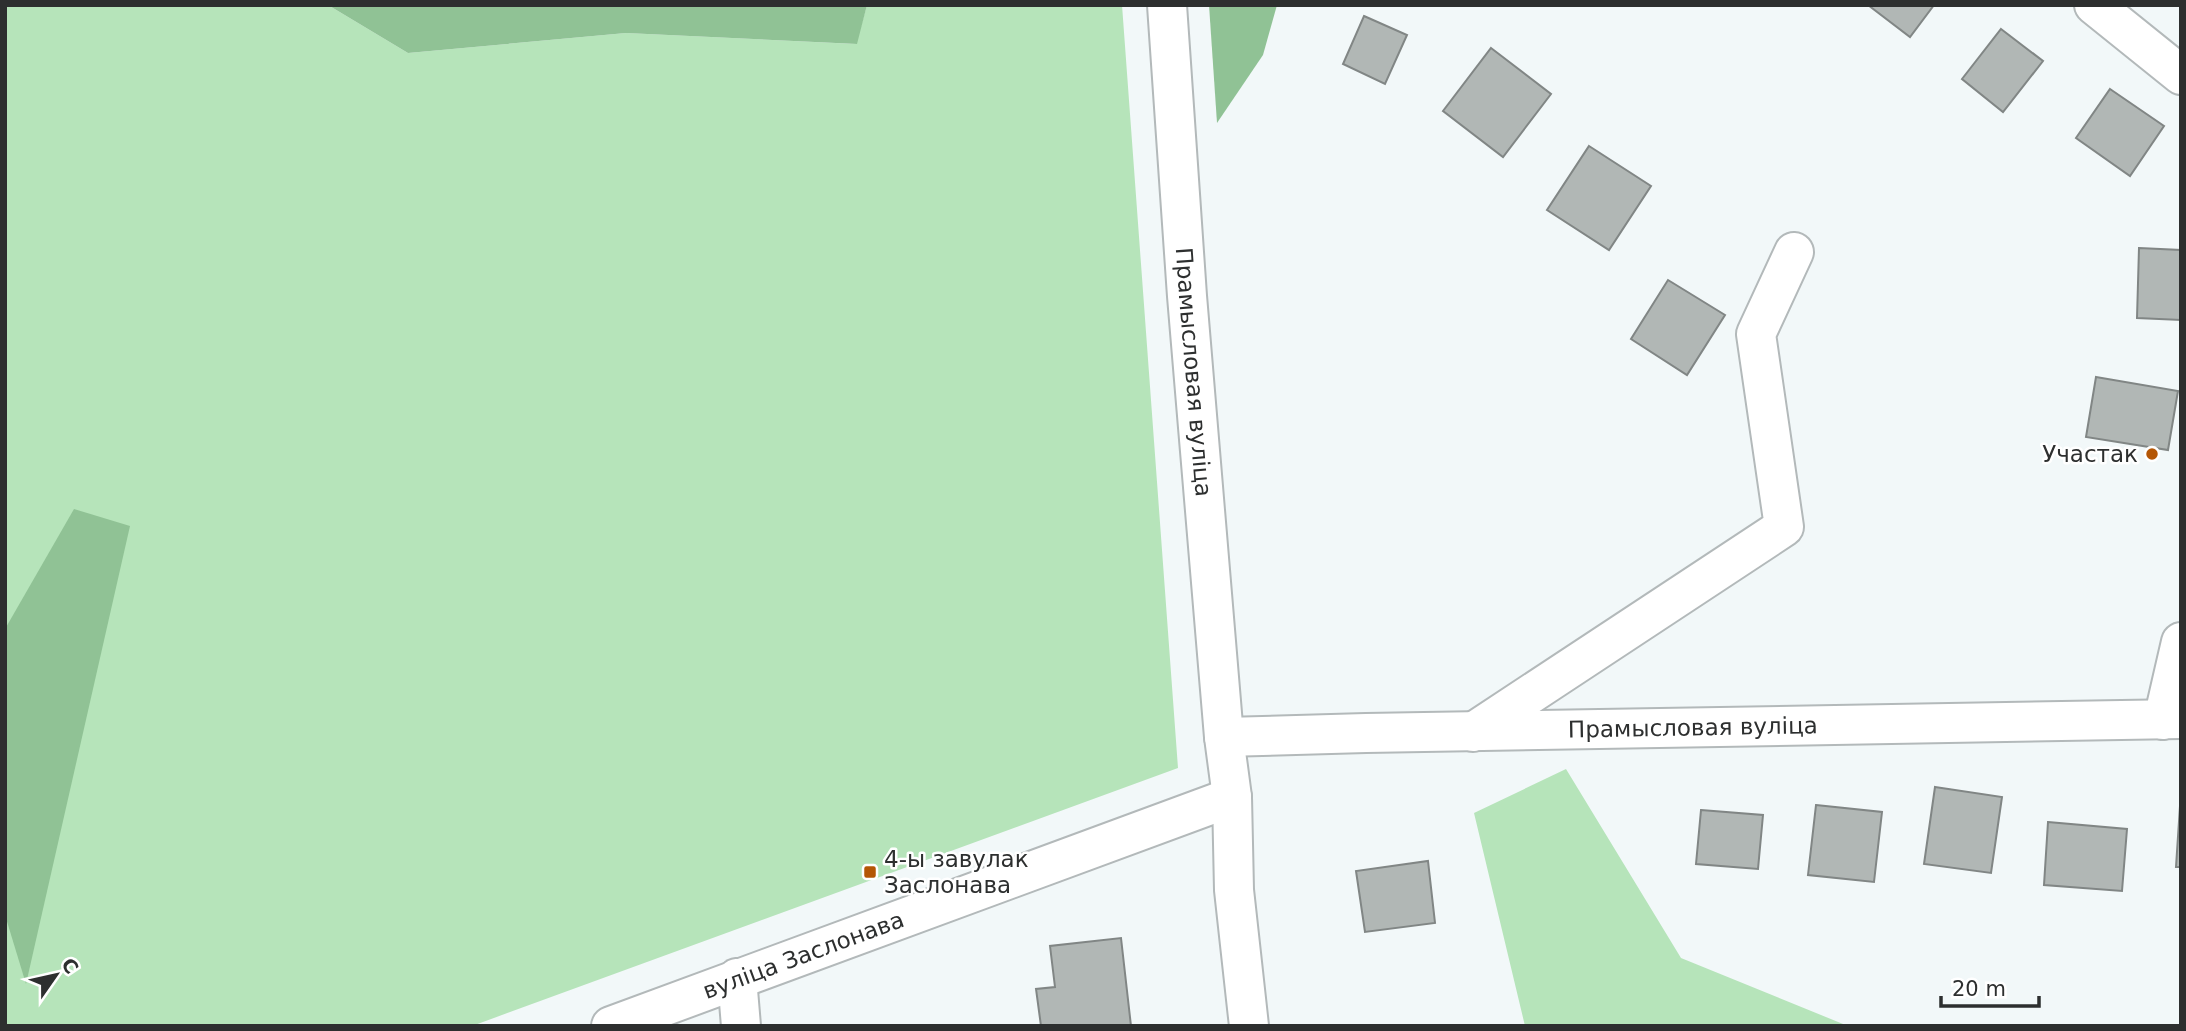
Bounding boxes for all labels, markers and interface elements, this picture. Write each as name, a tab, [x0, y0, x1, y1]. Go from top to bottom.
street label: Прамысловая вуліца	[1171, 247, 1217, 498]
place label: Участак	[2042, 441, 2138, 467]
marker: Участак	[2144, 446, 2160, 462]
street label: Прамысловая вуліца	[1568, 712, 1818, 743]
place label: 4-ы завулак Заслонава	[884, 846, 1029, 898]
marker: 4-ы завулак Заслонава	[862, 864, 878, 880]
street label: вуліца Заслонава	[699, 906, 908, 1004]
north arrow	[21, 940, 91, 1010]
text: С	[57, 954, 83, 977]
scale bar	[1941, 964, 2039, 1008]
text: 20 m	[1952, 977, 2006, 1001]

